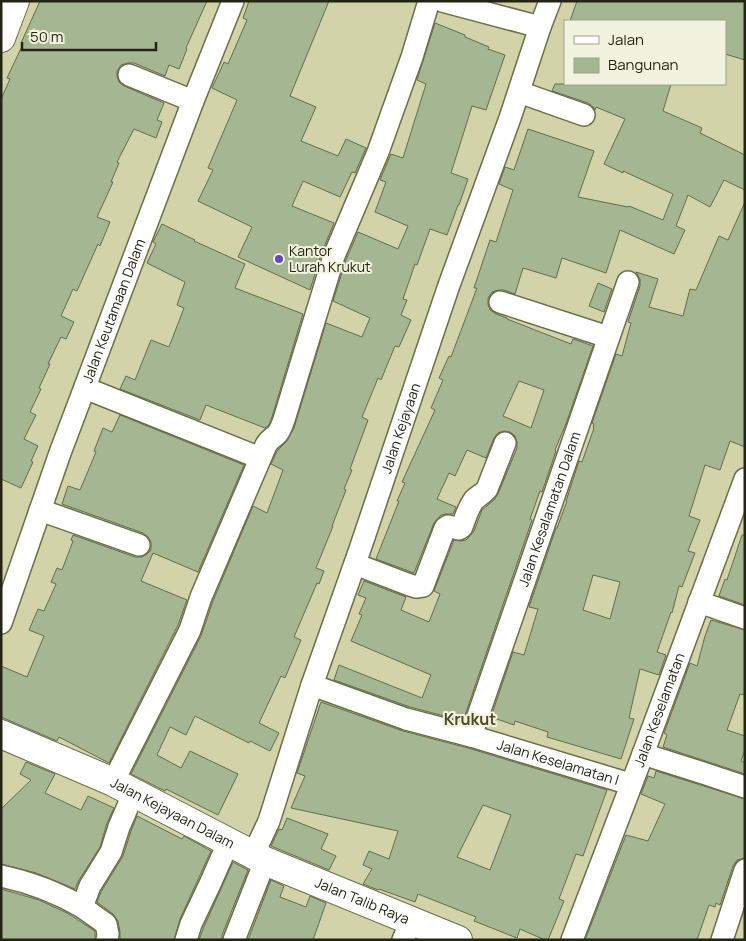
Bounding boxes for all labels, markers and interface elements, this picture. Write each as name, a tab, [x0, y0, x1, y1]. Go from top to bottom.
scale bar	[22, 20, 156, 52]
legend	[564, 20, 726, 85]
text: 50 m	[30, 26, 64, 47]
text: Jalan	[608, 29, 644, 50]
text: Bangunan	[608, 54, 678, 75]
street label: Jalan Keutamaan Dalam	[77, 236, 149, 385]
place label: Kantor Lurah Krukut	[289, 241, 371, 276]
marker: Kantor Lurah Krukut	[273, 253, 285, 265]
street label: Jalan Kejayaan	[376, 380, 424, 476]
street label: Jalan Kesalamatan Dalam	[513, 429, 585, 589]
street label: Jalan Keselamatan	[629, 650, 689, 770]
district label: Krukut	[444, 708, 496, 730]
street label: Jalan Keselamatan I	[495, 734, 621, 789]
street label: Jalan Kejayaan Dalam	[108, 772, 238, 853]
street label: Jalan Talib Raya	[312, 872, 412, 928]

